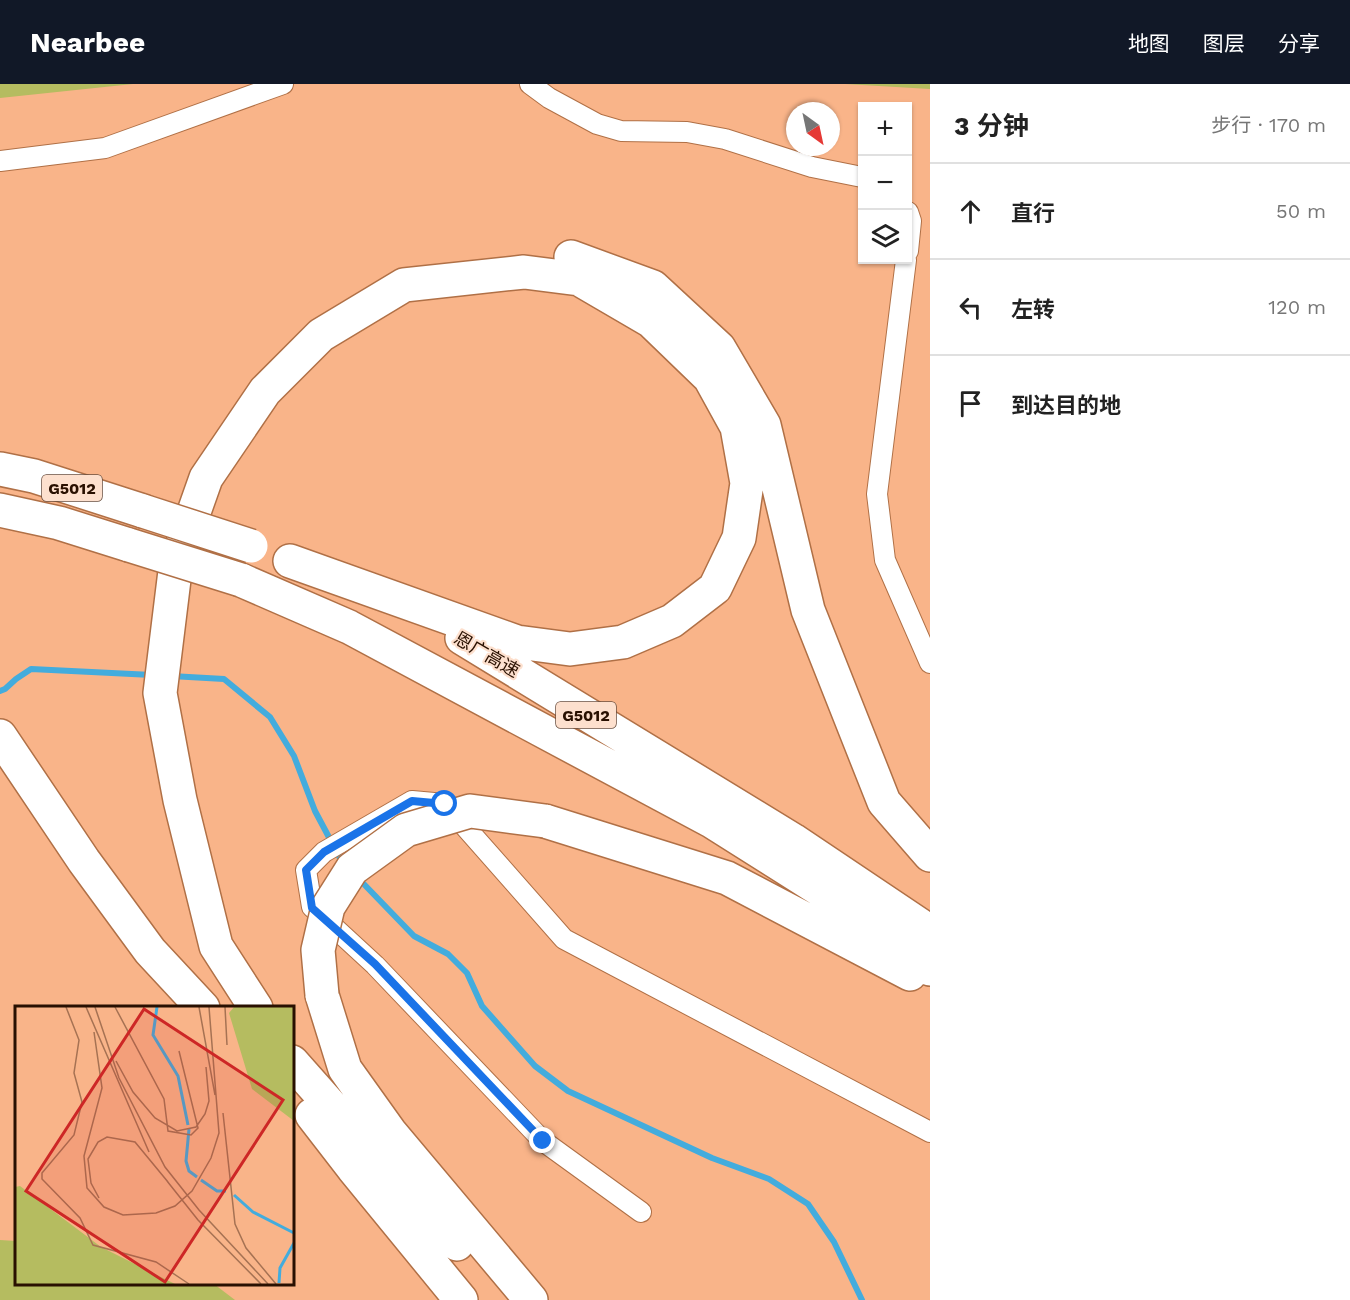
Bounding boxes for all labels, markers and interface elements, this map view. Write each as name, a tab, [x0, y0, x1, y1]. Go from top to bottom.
text: Nearbee	[30, 26, 145, 59]
text: 地图	[1128, 31, 1170, 56]
text: 图层	[1203, 31, 1245, 56]
text: 分享	[1278, 31, 1320, 56]
north arrow	[786, 102, 840, 156]
map controls	[858, 102, 912, 264]
button: +	[858, 102, 912, 156]
text: 3 分钟	[954, 111, 1029, 141]
text: 步行 · 170 m	[1211, 113, 1326, 137]
button: −	[858, 156, 912, 210]
icon: ahead	[954, 195, 987, 228]
text: 50 m	[1276, 199, 1326, 223]
text: 直行	[1011, 201, 1055, 226]
button: layers	[858, 210, 912, 264]
icon: left	[954, 291, 987, 324]
text: 120 m	[1268, 295, 1326, 319]
text: 左转	[1011, 297, 1055, 322]
icon: arrive	[954, 387, 987, 420]
text: 到达目的地	[1011, 393, 1121, 418]
road number: G5012	[42, 475, 102, 501]
street label: 恩广高速	[451, 627, 523, 681]
road number: G5012	[556, 702, 616, 728]
route start	[431, 790, 457, 816]
inset map	[15, 1006, 294, 1285]
route end	[529, 1127, 555, 1153]

